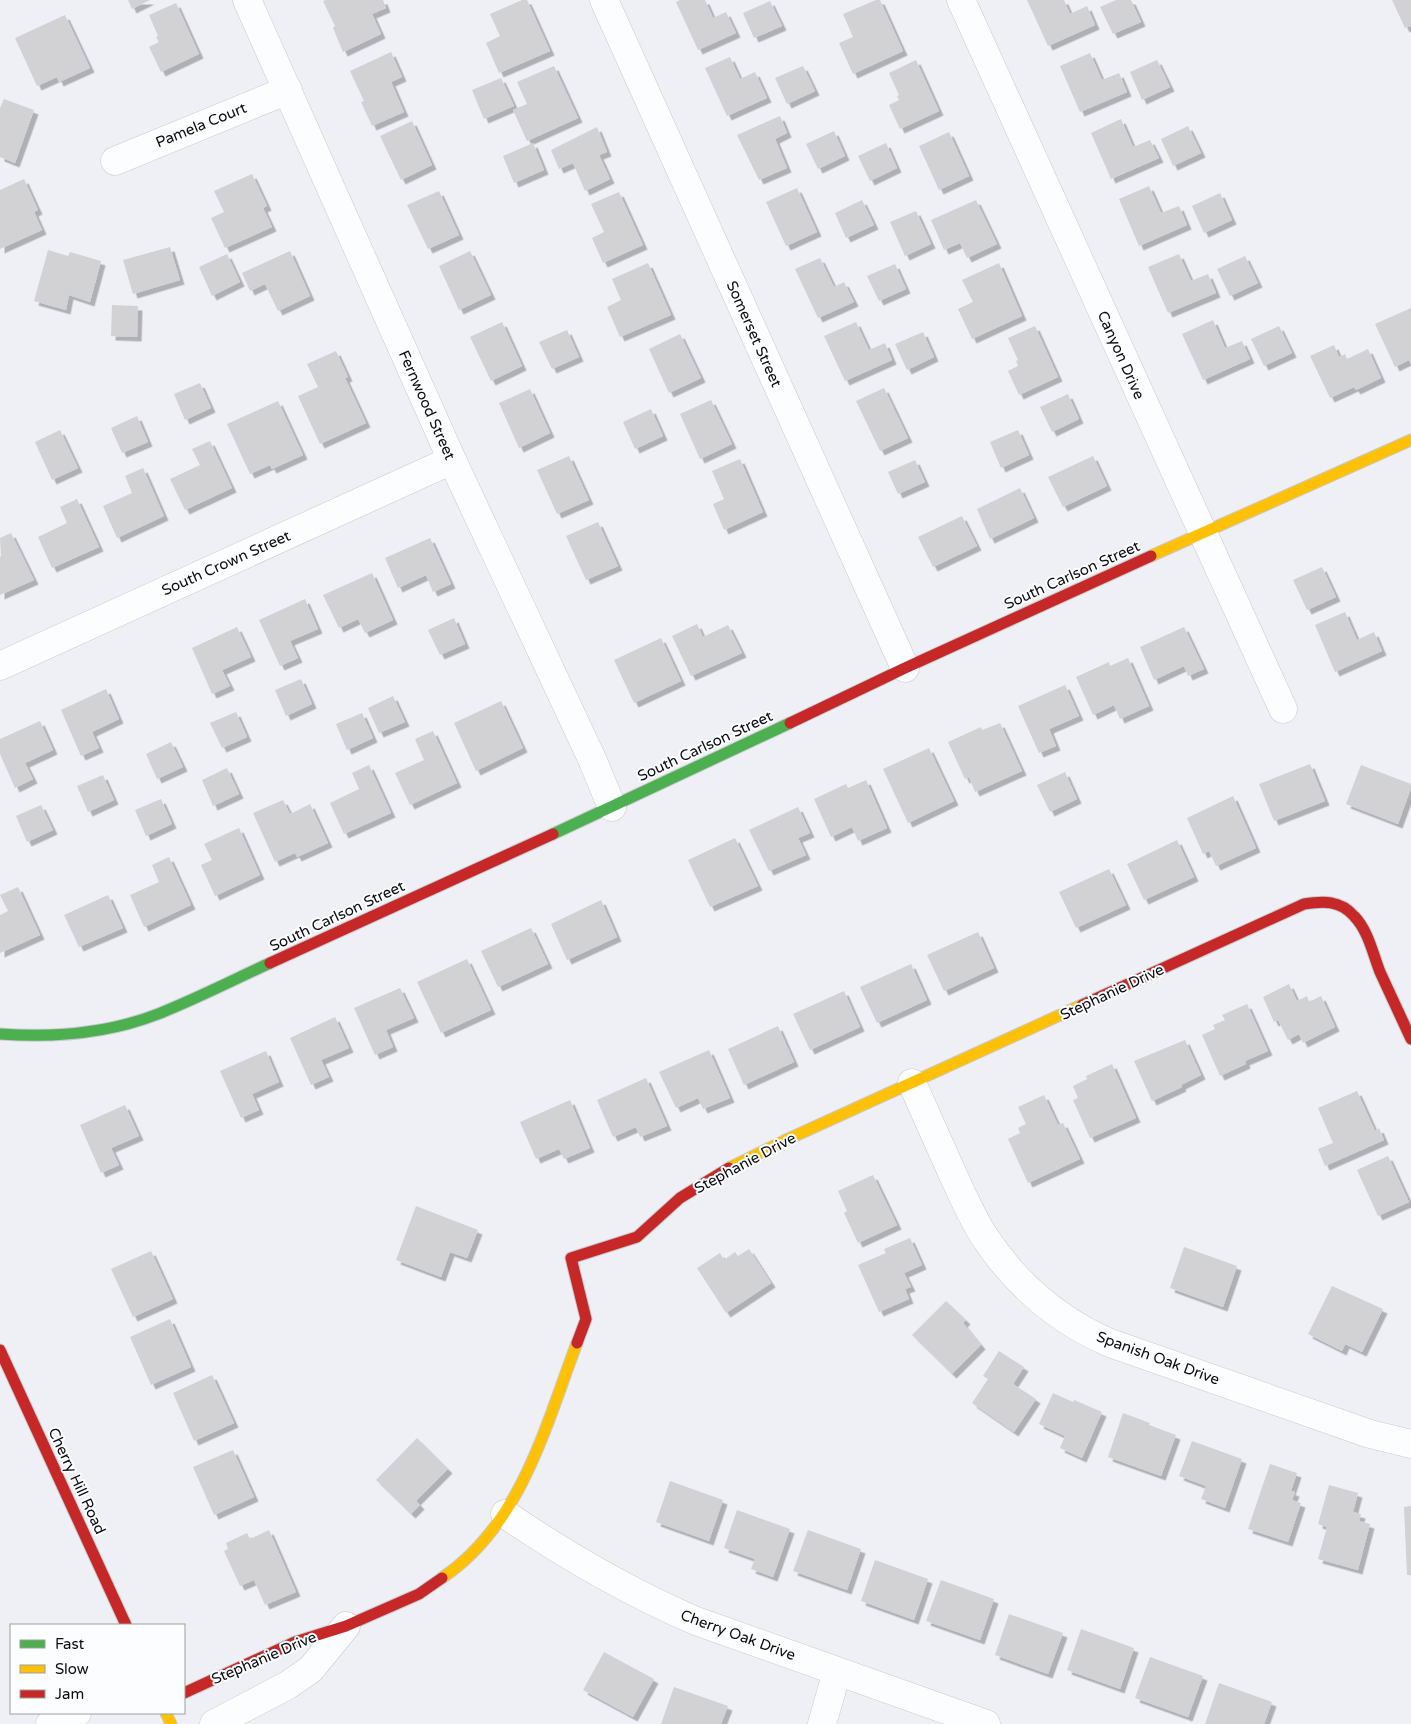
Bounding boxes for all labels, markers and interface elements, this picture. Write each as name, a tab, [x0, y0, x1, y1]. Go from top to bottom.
street label: Pamela Court	[153, 99, 249, 151]
street label: Somerset Street	[722, 278, 786, 390]
street label: Canyon Drive	[1093, 308, 1149, 402]
street label: Fernwood Street	[395, 347, 459, 463]
street label: South Crown Street	[159, 526, 293, 599]
street label: South Carlson Street	[1001, 537, 1143, 613]
street label: South Carlson Street	[635, 707, 776, 785]
street label: South Carlson Street	[267, 877, 408, 955]
street label: Stephanie Drive	[1057, 960, 1167, 1024]
street label: Stephanie Drive	[691, 1129, 799, 1197]
street label: Spanish Oak Drive	[1094, 1327, 1222, 1389]
street label: Cherry Hill Road	[44, 1425, 110, 1537]
street label: Cherry Oak Drive	[678, 1606, 798, 1664]
legend	[10, 1624, 185, 1714]
street label: Stephanie Drive	[209, 1628, 319, 1688]
text: Fast	[55, 1635, 85, 1653]
text: Slow	[55, 1660, 89, 1678]
text: Jam	[55, 1685, 84, 1703]

